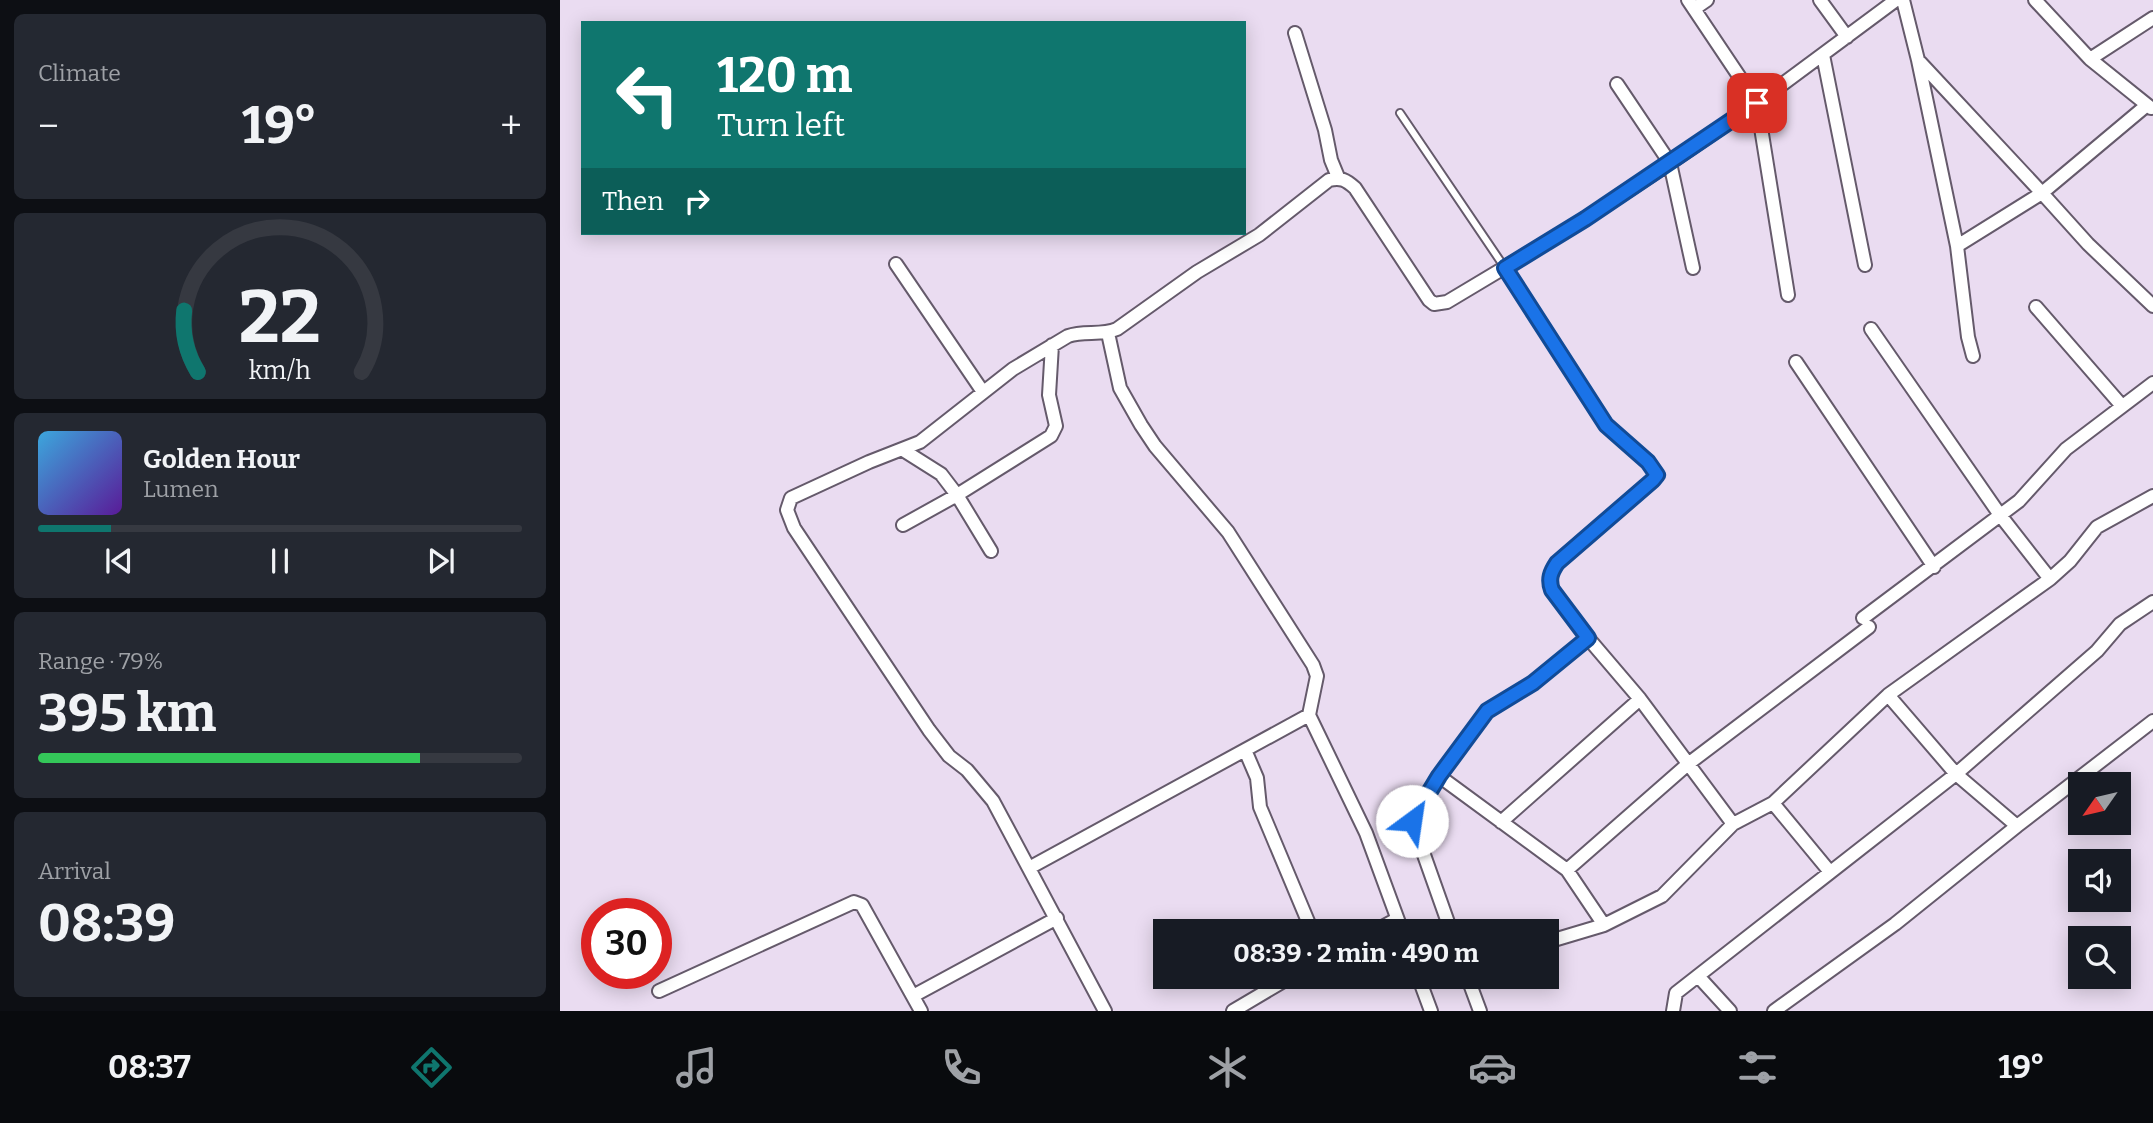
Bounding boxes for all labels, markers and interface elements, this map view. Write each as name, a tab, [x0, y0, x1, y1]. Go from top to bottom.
text: 120 m	[717, 46, 852, 105]
icon: left	[602, 49, 693, 140]
text: Climate	[38, 59, 121, 87]
pin	[1727, 73, 1787, 133]
icon: arrive	[1738, 84, 1776, 122]
text: 19°	[242, 94, 317, 157]
text: −	[38, 103, 59, 149]
text: +	[500, 103, 522, 149]
text: Turn left	[717, 106, 845, 144]
icon: right	[678, 182, 716, 220]
text: Then	[602, 186, 664, 217]
text: 22	[239, 275, 321, 362]
text: km/h	[249, 356, 311, 386]
text: Golden Hour	[143, 444, 300, 475]
text: Lumen	[143, 475, 219, 503]
icon: previous	[100, 542, 138, 580]
icon: pause	[261, 542, 299, 580]
icon: next	[422, 542, 460, 580]
text: Range · 79%	[38, 647, 163, 675]
text: 395 km	[38, 682, 216, 745]
north arrow	[2068, 772, 2132, 835]
map controls	[2068, 772, 2131, 989]
position arrow	[1375, 784, 1449, 858]
button: sound	[2068, 849, 2131, 912]
text: Arrival	[38, 857, 111, 885]
text: 08:39	[38, 892, 175, 955]
speed limit sign: 30	[581, 898, 672, 989]
button: search	[2068, 926, 2131, 989]
text: 08:39 · 2 min · 490 m	[1233, 938, 1479, 969]
icon: directions	[407, 1043, 456, 1092]
icon: music	[672, 1043, 721, 1092]
icon: phone	[937, 1043, 986, 1092]
icon: climate	[1203, 1043, 1252, 1092]
icon: car	[1468, 1043, 1517, 1092]
icon: filters	[1733, 1043, 1782, 1092]
text: 08:37	[108, 1048, 191, 1086]
text: 19°	[1998, 1048, 2045, 1086]

